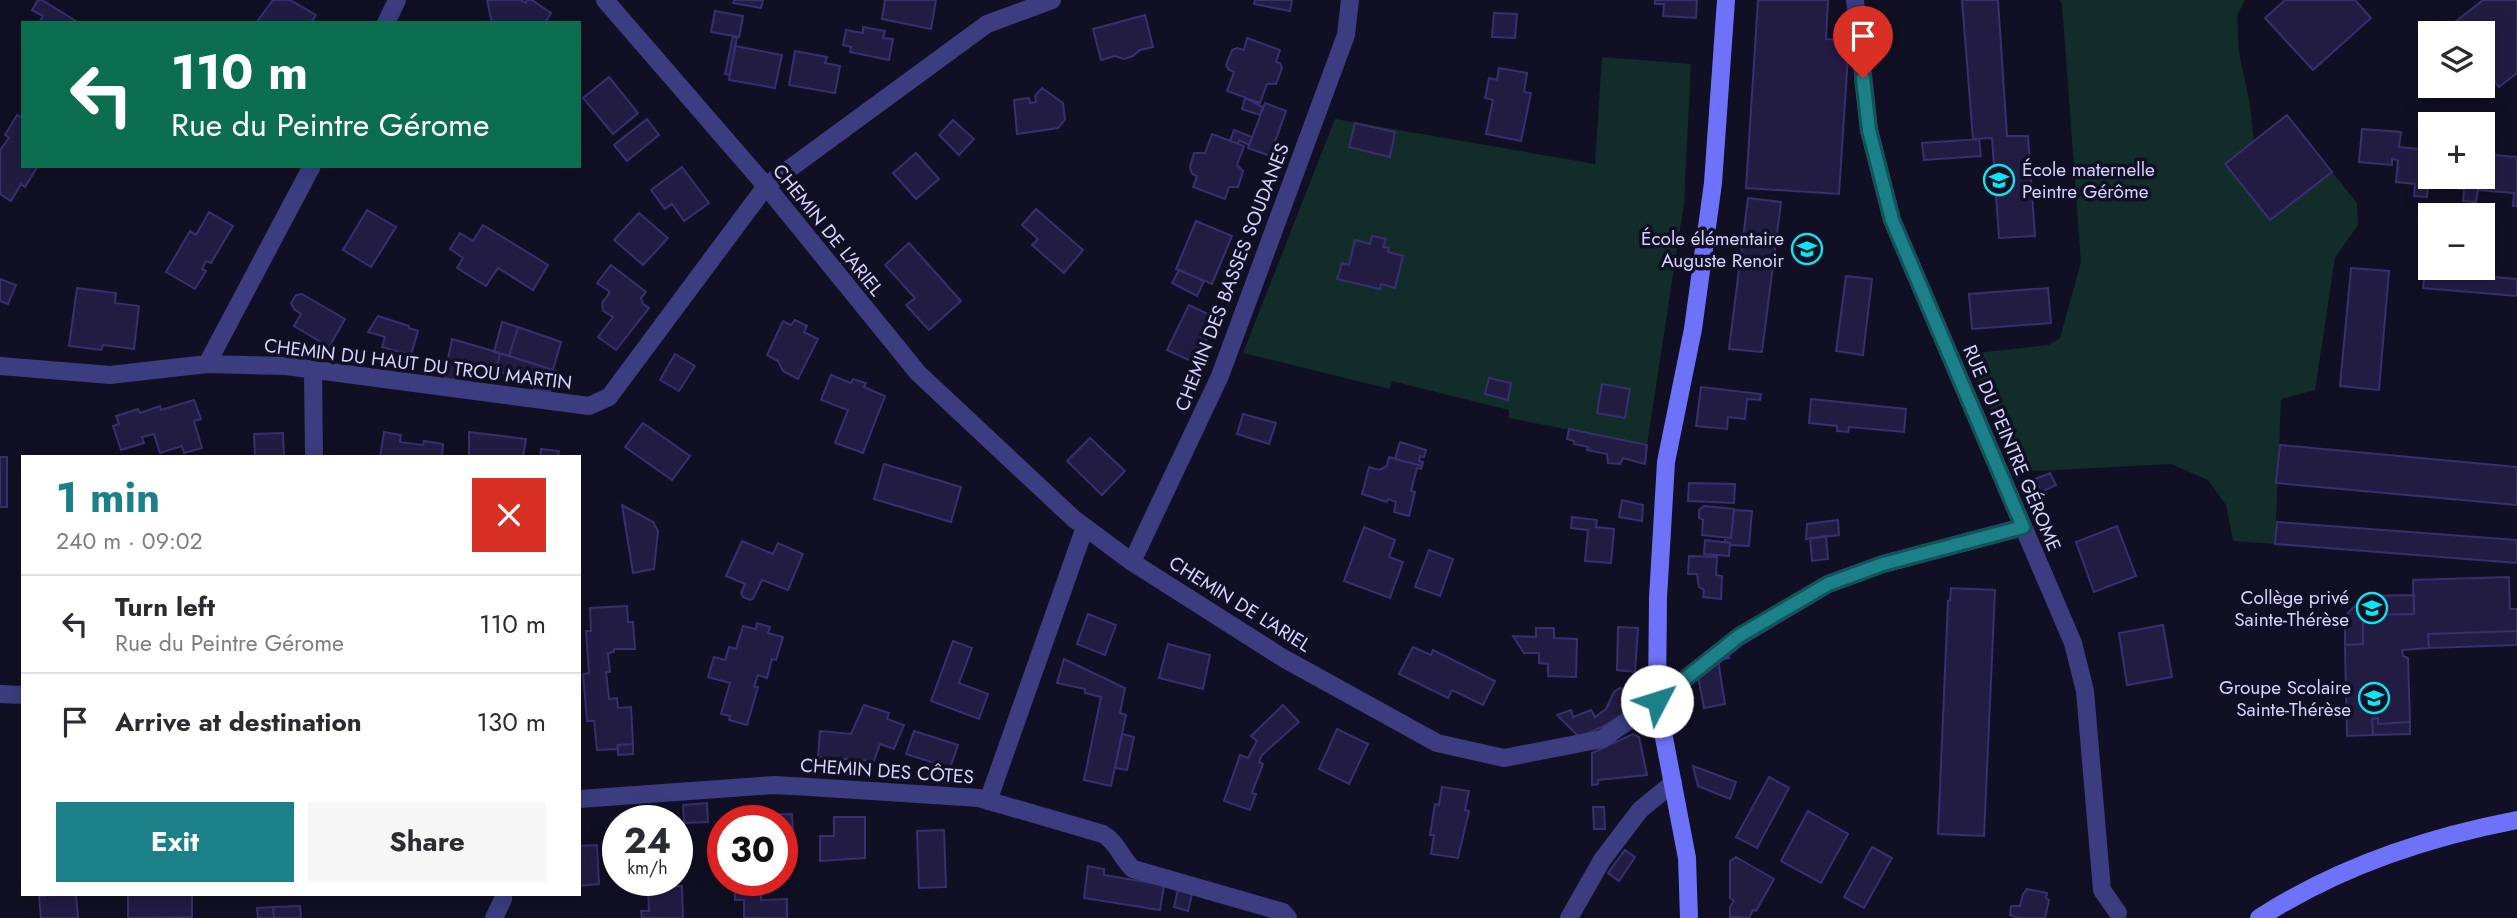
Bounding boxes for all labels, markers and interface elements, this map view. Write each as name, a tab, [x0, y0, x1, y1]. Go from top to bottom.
pin	[1833, 6, 1893, 78]
icon: arrive	[1844, 17, 1882, 55]
map controls	[2418, 21, 2495, 280]
button: layers	[2418, 21, 2495, 98]
text: 110 m	[171, 37, 308, 107]
icon: left	[56, 49, 147, 140]
text: Rue du Peintre Gérome	[171, 102, 490, 148]
button: +	[2418, 112, 2495, 189]
street label: CHEMIN DES BASSES SOUDANES	[1168, 139, 1296, 415]
place label: École maternelle Peintre Gérôme	[2022, 156, 2155, 205]
street label: CHEMIN DE L'ARIEL	[766, 158, 890, 302]
school or university icon: École maternelle Peintre Gérôme	[1982, 163, 2016, 197]
button: −	[2418, 203, 2495, 280]
place label: École élémentaire Auguste Renoir	[1641, 225, 1784, 274]
school or university icon: École élémentaire Auguste Renoir	[1790, 232, 1824, 266]
street label: CHEMIN DU HAUT DU TROU MARTIN	[263, 332, 573, 396]
street label: RUE DU PEINTRE GÉROME	[1956, 341, 2068, 555]
text: 1 min	[56, 467, 160, 528]
button: close	[472, 478, 546, 552]
text: 240 m · 09:02	[56, 524, 203, 558]
street label: CHEMIN DE L'ARIEL	[1164, 549, 1317, 659]
place label: Collège privé Sainte-Thérèse	[2234, 584, 2349, 633]
text: Turn left	[115, 588, 215, 626]
school or university icon: Collège privé Sainte-Thérèse	[2355, 591, 2389, 625]
icon: left	[56, 605, 94, 643]
text: 110 m	[479, 605, 546, 643]
text: Rue du Peintre Gérome	[115, 626, 344, 660]
position arrow	[1620, 664, 1694, 738]
place label: Groupe Scolaire Sainte-Thérèse	[2219, 674, 2351, 723]
school or university icon: Groupe Scolaire Sainte-Thérèse	[2357, 681, 2391, 715]
icon: arrive	[56, 703, 94, 741]
text: Arrive at destination	[115, 703, 362, 741]
text: 130 m	[476, 703, 546, 741]
street label: CHEMIN DES CÔTES	[799, 751, 975, 791]
button: Exit	[56, 802, 294, 882]
button: Share	[308, 802, 546, 882]
speed limit sign: 30	[707, 805, 798, 896]
text: 24	[624, 816, 671, 866]
text: km/h	[627, 855, 668, 881]

